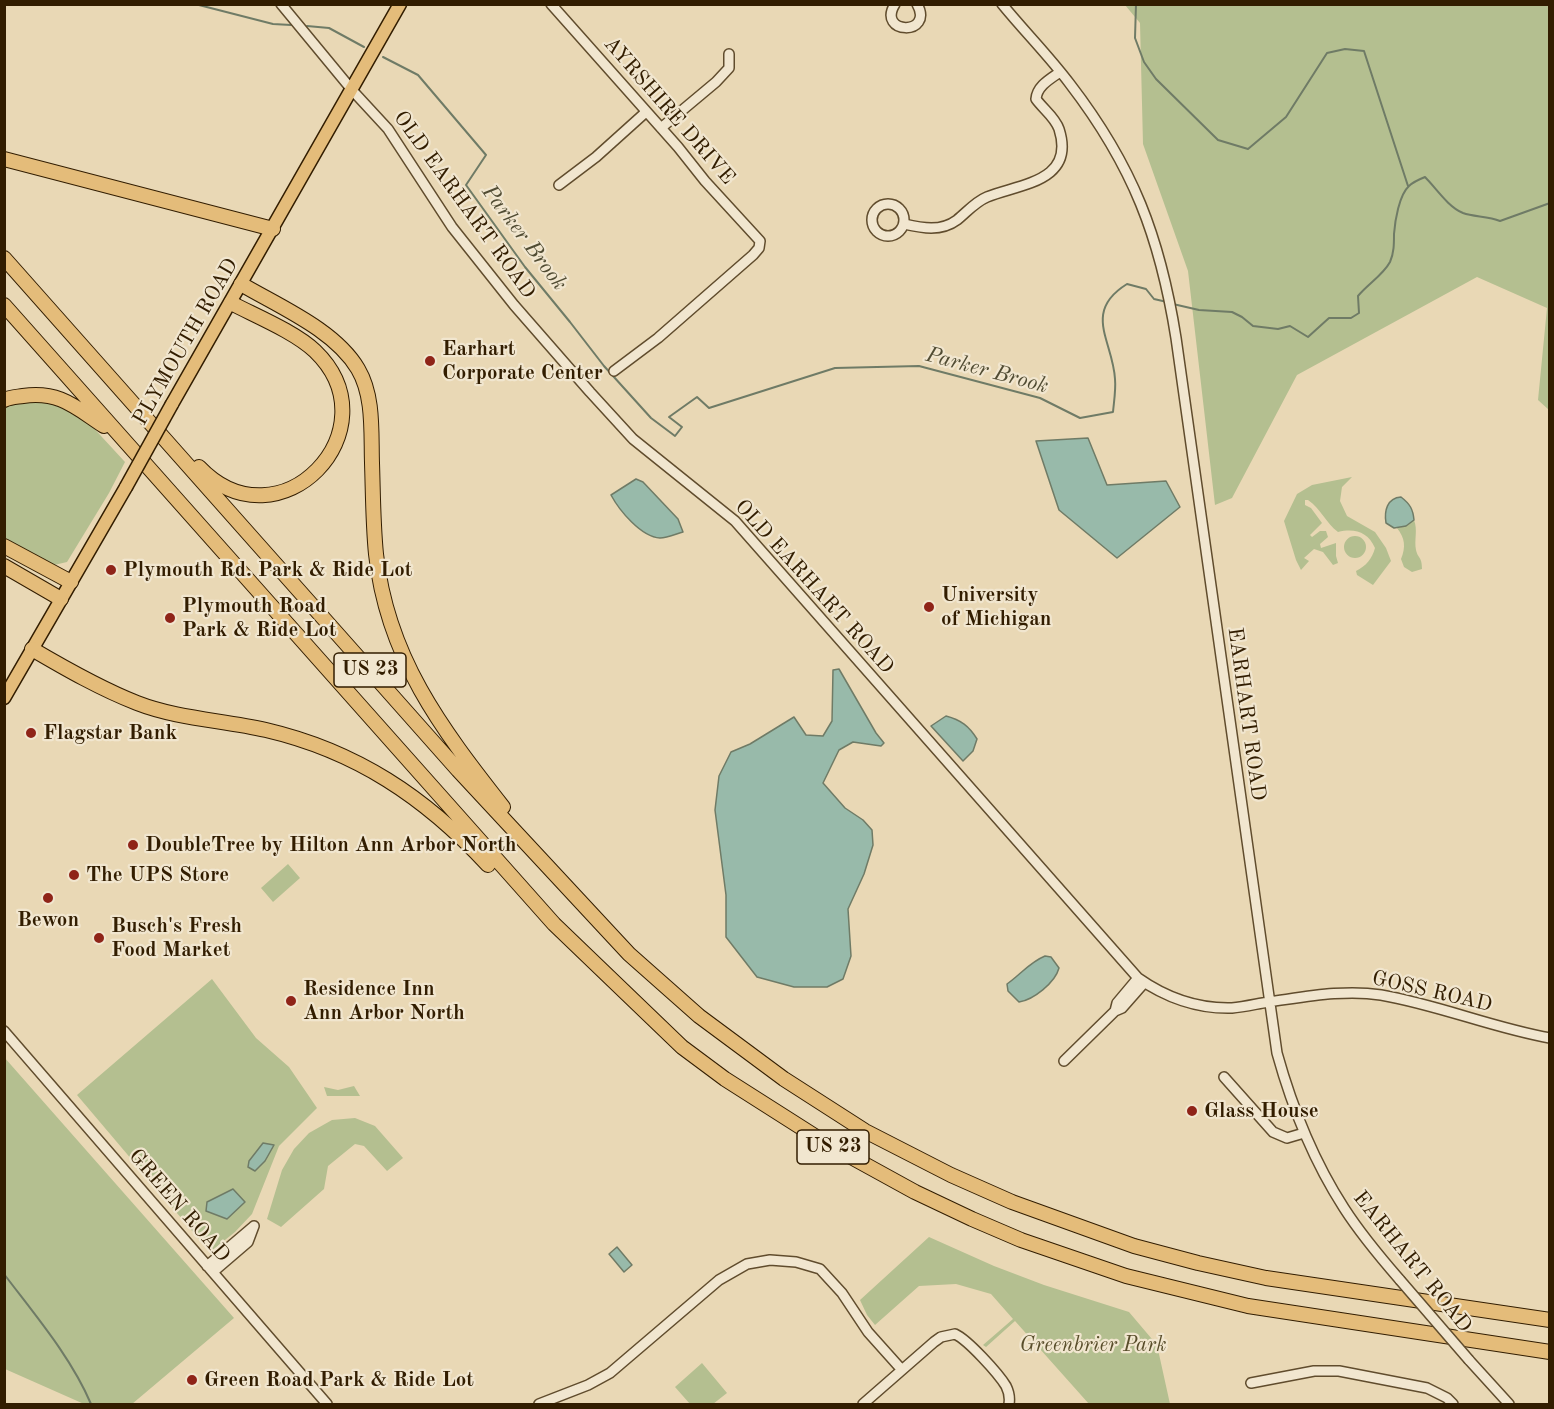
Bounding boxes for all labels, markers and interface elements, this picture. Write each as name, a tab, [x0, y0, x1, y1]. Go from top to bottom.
street label: AYRSHIRE DRIVE	[598, 32, 740, 190]
street label: OLD EARHART ROAD	[387, 106, 541, 304]
water label: Parker Brook	[476, 180, 572, 296]
street label: PLYMOUTH ROAD	[128, 254, 244, 430]
place label: Earhart Corporate Center	[442, 336, 603, 386]
water label: Parker Brook	[923, 342, 1051, 400]
marker: Earhart Corporate Center	[423, 354, 437, 368]
street label: OLD EARHART ROAD	[729, 495, 899, 679]
place label: Plymouth Rd. Park & Ride Lot	[123, 557, 412, 583]
marker: Plymouth Rd. Park & Ride Lot	[104, 563, 118, 577]
place label: University of Michigan	[941, 582, 1052, 632]
place label: Plymouth Road Park & Ride Lot	[182, 593, 337, 643]
marker: University of Michigan	[922, 600, 936, 614]
marker: Plymouth Road Park & Ride Lot	[163, 611, 177, 625]
street label: EARHART ROAD	[1221, 626, 1271, 802]
road number: US 23	[334, 653, 406, 687]
place label: Flagstar Bank	[43, 720, 177, 746]
marker: Flagstar Bank	[24, 726, 38, 740]
place label: DoubleTree by Hilton Ann Arbor North	[145, 832, 517, 858]
marker: DoubleTree by Hilton Ann Arbor North	[126, 838, 140, 852]
place label: The UPS Store	[86, 862, 229, 888]
marker: The UPS Store	[67, 868, 81, 882]
marker: Bewon	[41, 891, 55, 905]
place label: Bewon	[17, 907, 79, 933]
place label: Busch's Fresh Food Market	[111, 913, 242, 963]
marker: Busch's Fresh Food Market	[92, 931, 106, 945]
street label: GOSS ROAD	[1369, 966, 1495, 1018]
place label: Residence Inn Ann Arbor North	[303, 976, 465, 1026]
marker: Residence Inn Ann Arbor North	[284, 994, 298, 1008]
place label: Glass House	[1204, 1098, 1319, 1124]
marker: Glass House	[1185, 1104, 1199, 1118]
road number: US 23	[797, 1130, 869, 1164]
street label: GREEN ROAD	[123, 1144, 235, 1268]
street label: EARHART ROAD	[1347, 1186, 1477, 1338]
park label: Greenbrier Park	[1020, 1332, 1166, 1358]
place label: Green Road Park & Ride Lot	[204, 1367, 474, 1393]
marker: Green Road Park & Ride Lot	[185, 1373, 199, 1387]

